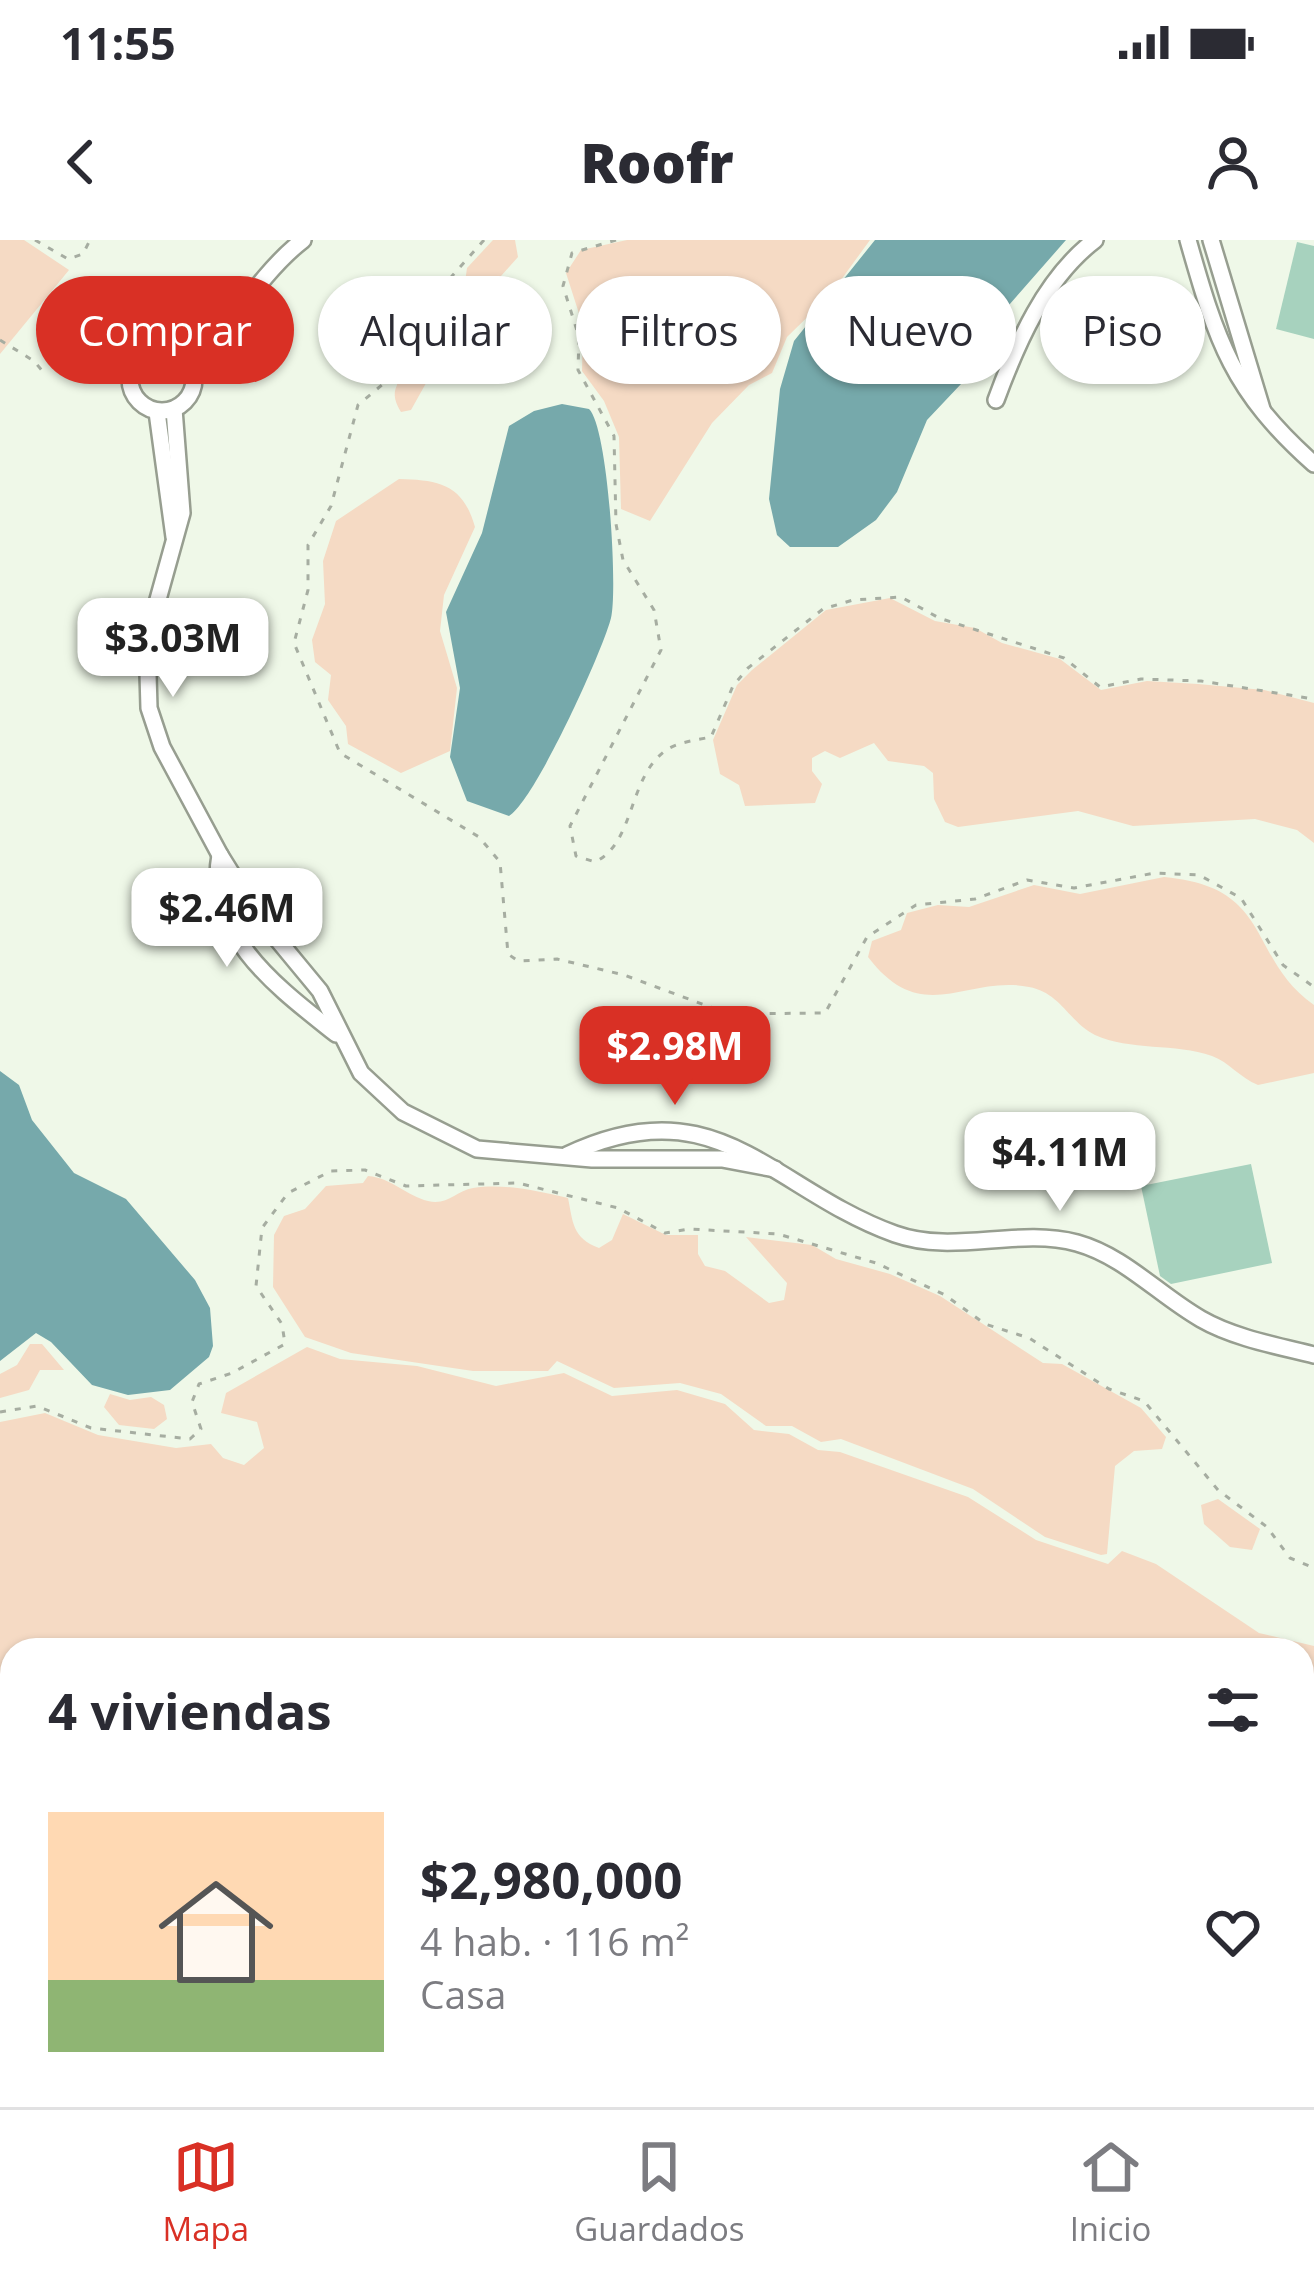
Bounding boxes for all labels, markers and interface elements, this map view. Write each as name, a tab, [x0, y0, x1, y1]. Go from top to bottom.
text: 11:55	[60, 12, 176, 73]
text: Roofr	[580, 125, 734, 199]
icon: back	[48, 129, 114, 195]
icon: person	[1200, 129, 1266, 195]
chip: Comprar	[36, 276, 294, 384]
chip: Alquilar	[318, 276, 552, 384]
chip: Filtros	[576, 276, 781, 384]
chip: Nuevo	[805, 276, 1016, 384]
chip: Piso	[1040, 276, 1205, 384]
pin: $3.03M	[75, 598, 271, 700]
text: $3.03M	[104, 610, 242, 663]
pin: $2.46M	[129, 868, 325, 970]
text: $2.46M	[158, 880, 296, 933]
pin: $2.98M	[577, 1006, 773, 1108]
text: $2.98M	[606, 1018, 744, 1071]
pin: $4.11M	[962, 1112, 1158, 1214]
text: $4.11M	[991, 1124, 1129, 1177]
text: 4 viviendas	[48, 1675, 332, 1745]
icon: filters	[1200, 1677, 1266, 1743]
text: $2,980,000	[420, 1844, 682, 1914]
icon: home	[144, 1860, 288, 2004]
icon: heart	[1200, 1899, 1266, 1965]
text: 4 hab. · 116 m²	[420, 1914, 689, 1967]
text: Casa	[420, 1967, 507, 2020]
tab: Mapa	[163, 2134, 249, 2251]
tab: Guardados	[574, 2134, 745, 2251]
tab: Inicio	[1070, 2134, 1151, 2251]

